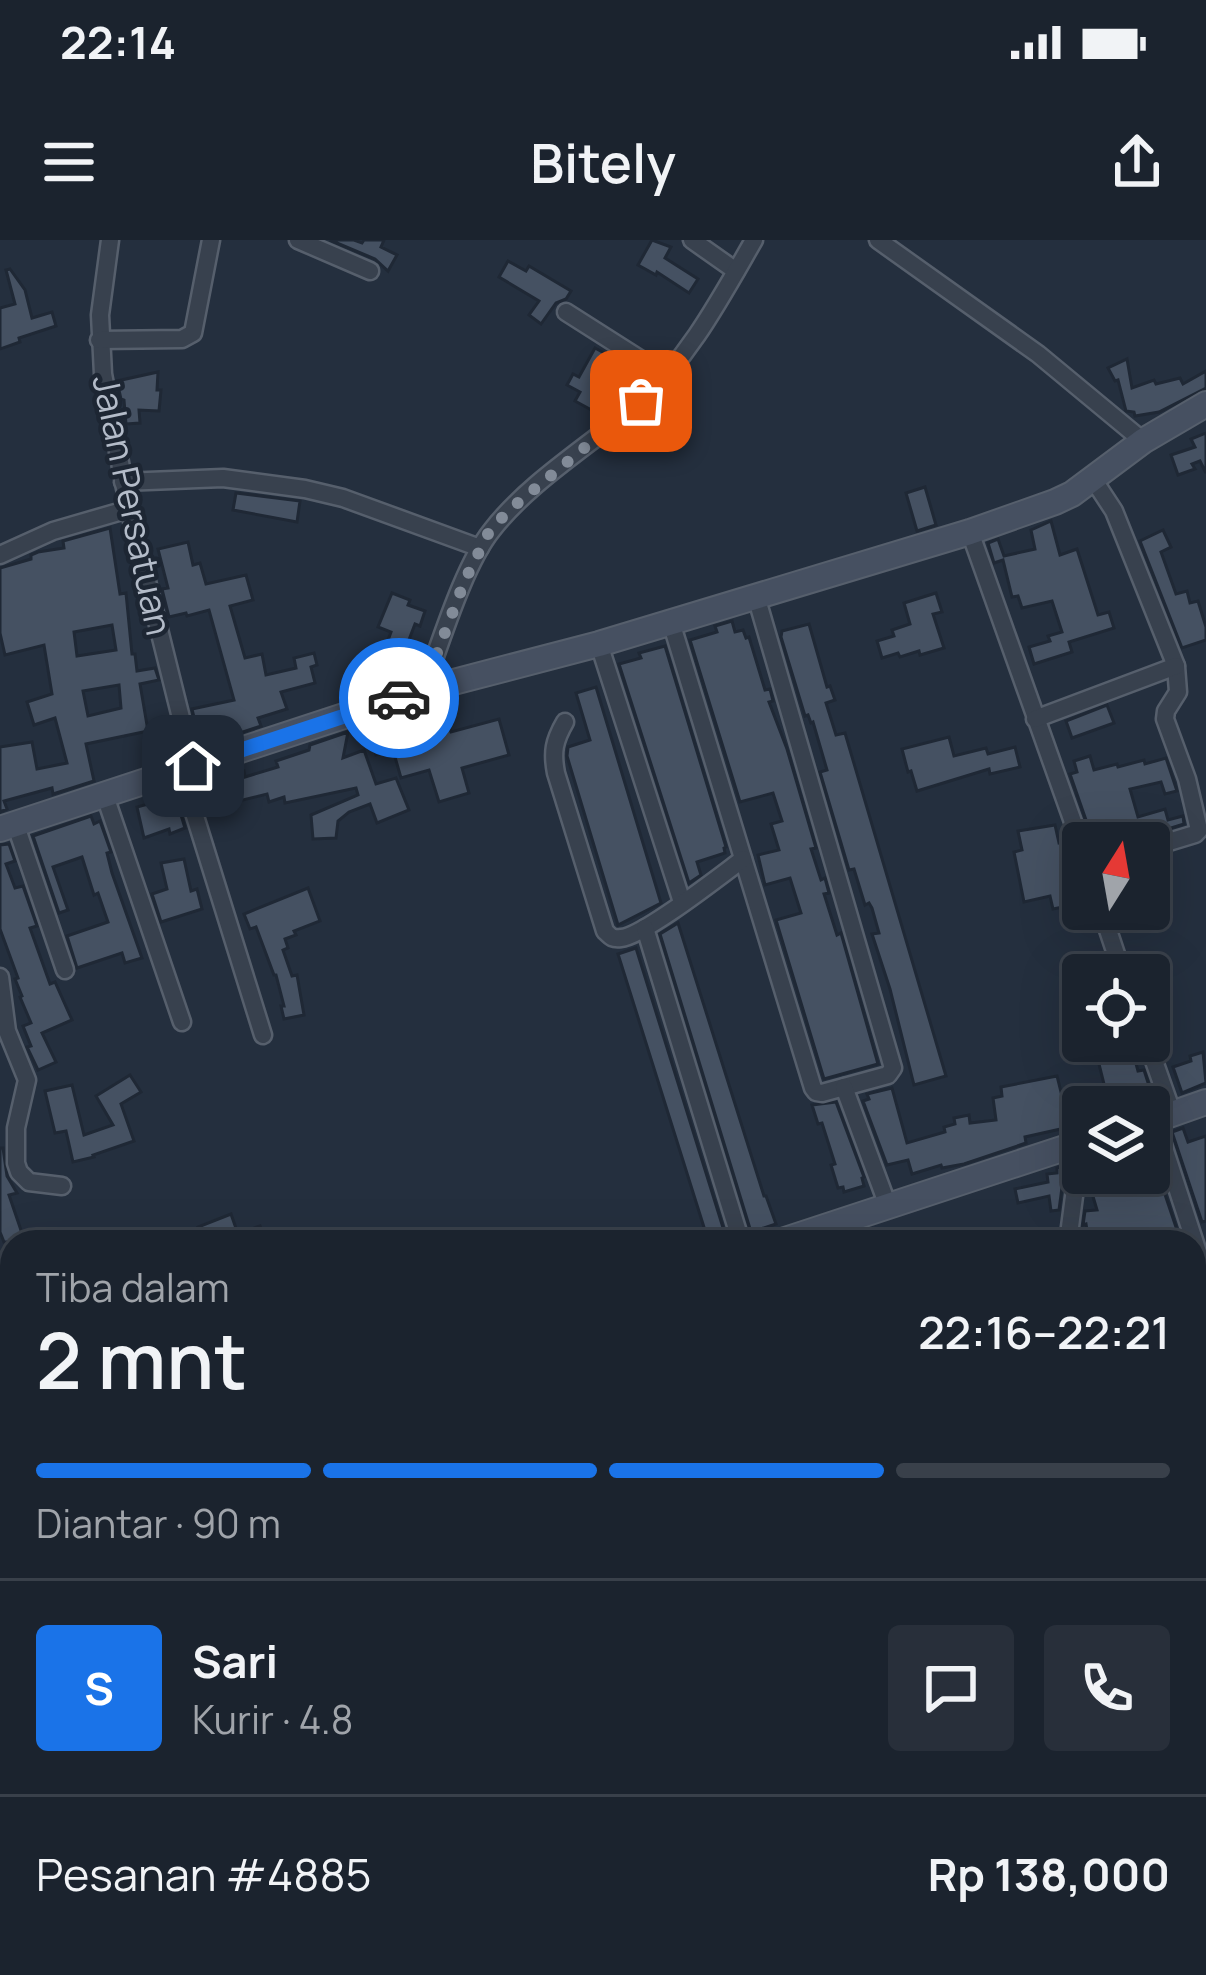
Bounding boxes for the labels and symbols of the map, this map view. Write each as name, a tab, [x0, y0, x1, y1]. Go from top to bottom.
pin	[590, 350, 692, 452]
street label: Jalan Persatuan	[82, 370, 184, 640]
courier	[339, 638, 459, 758]
pin	[142, 715, 244, 817]
north arrow	[1062, 822, 1170, 930]

